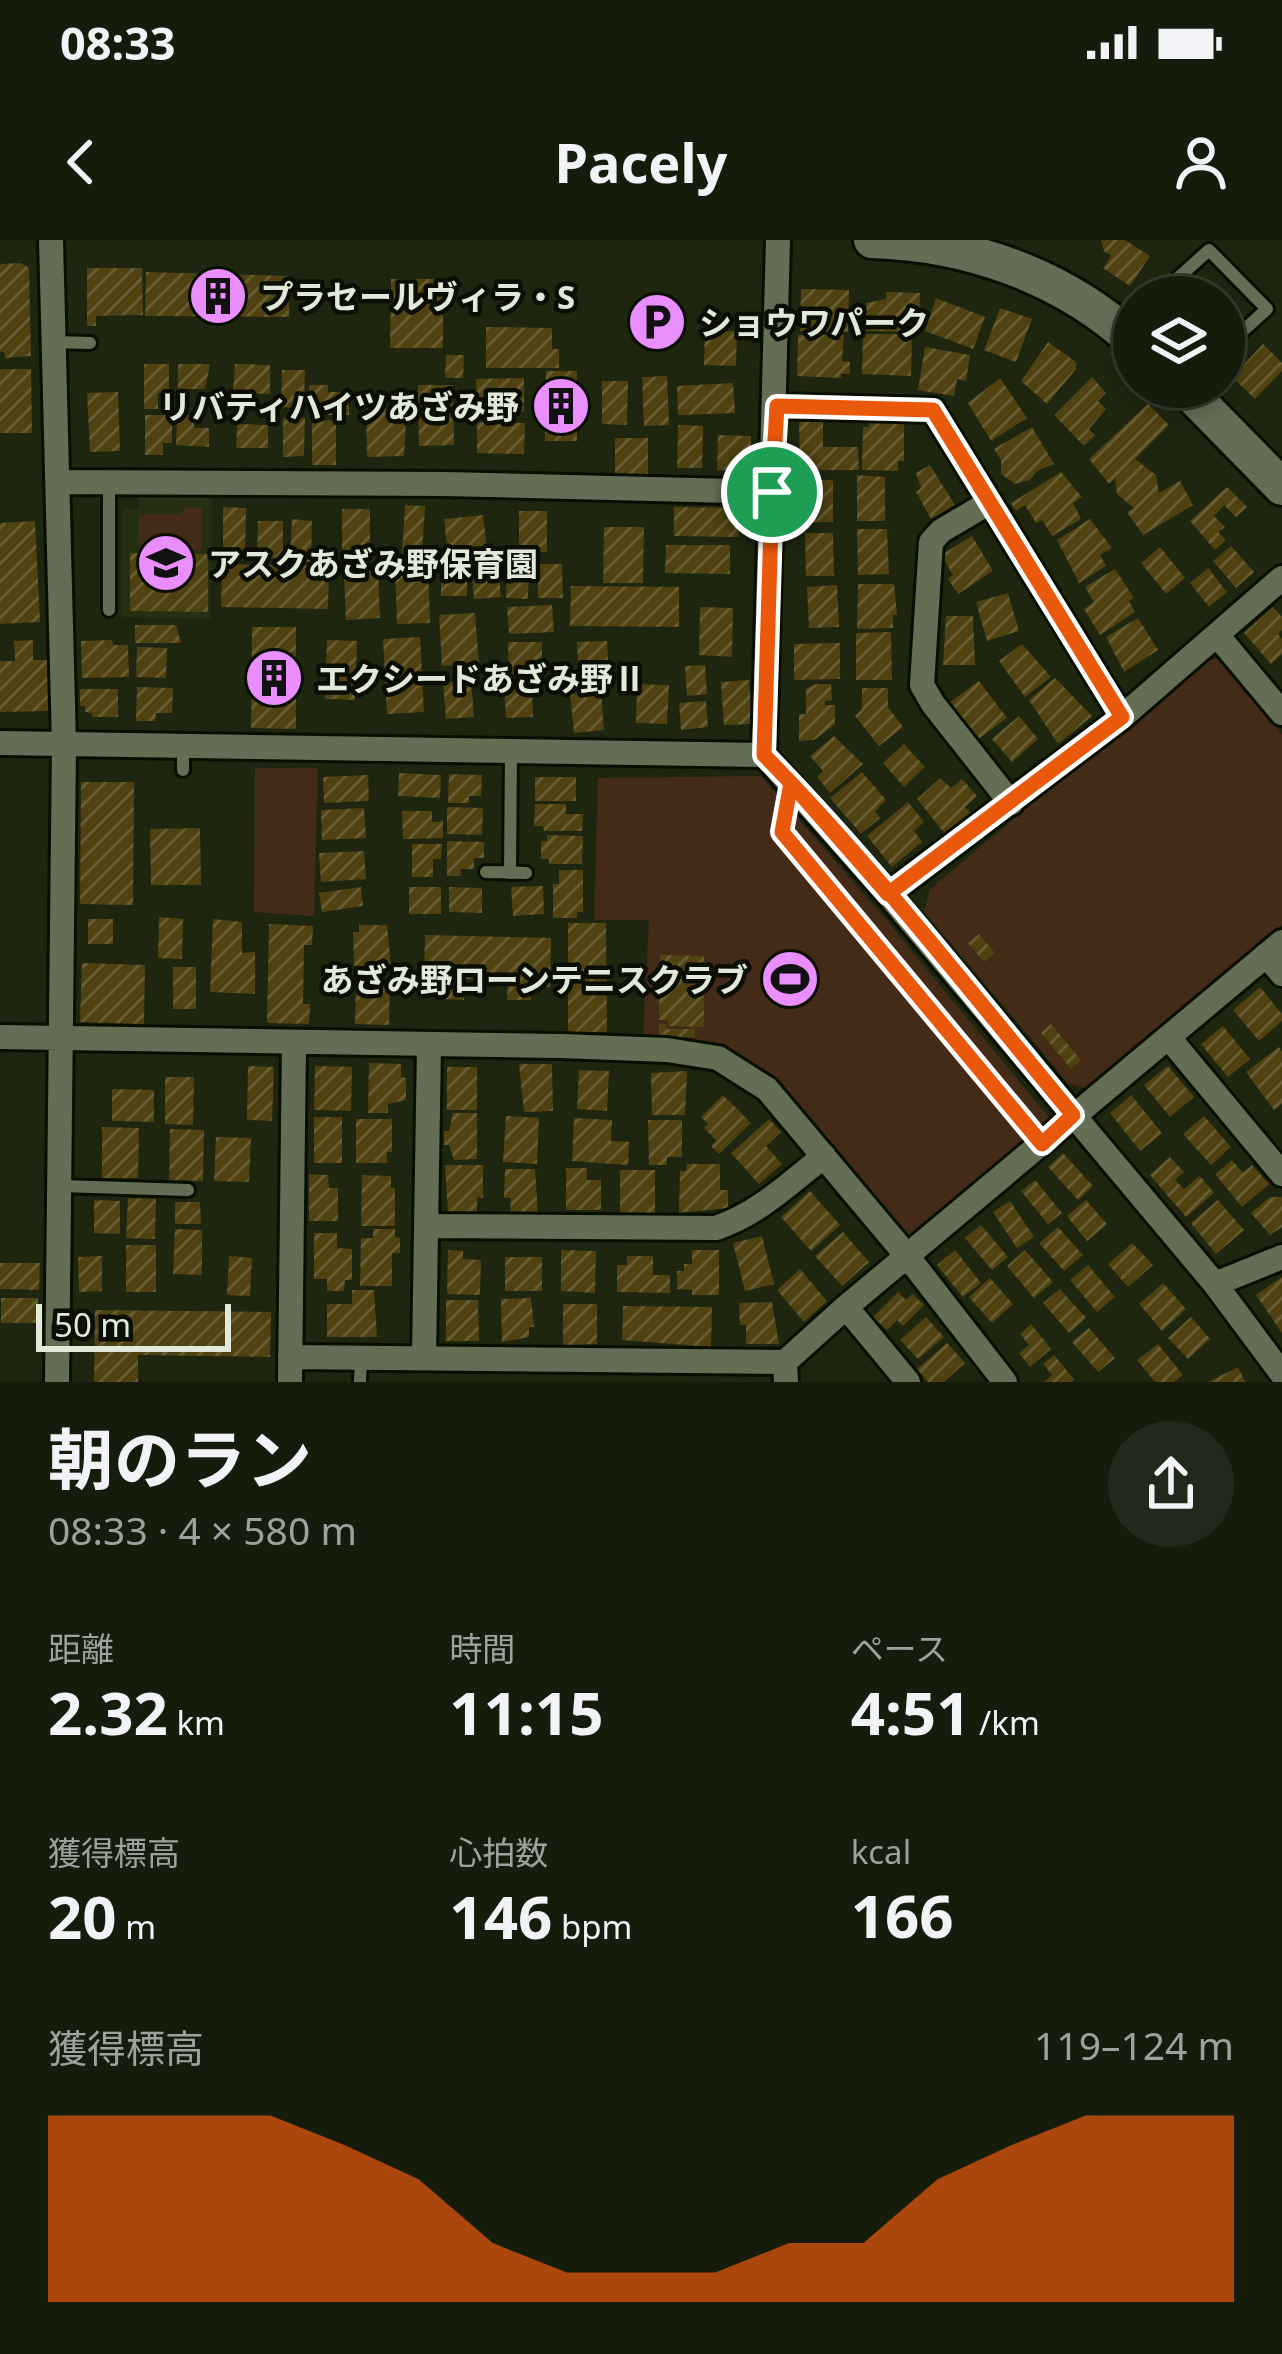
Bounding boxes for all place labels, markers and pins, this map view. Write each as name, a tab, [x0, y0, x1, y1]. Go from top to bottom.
building icon: プラセールヴィラ・S	[187, 265, 249, 327]
place label: プラセールヴィラ・S	[260, 274, 575, 319]
parking icon: ショウワパーク	[626, 291, 688, 353]
place label: ショウワパーク	[699, 300, 929, 345]
building icon: リバティハイツあざみ野	[530, 375, 592, 437]
place label: リバティハイツあざみ野	[159, 384, 519, 429]
pin	[721, 441, 823, 543]
school or university icon: アスクあざみ野保育園	[135, 532, 197, 594]
place label: アスクあざみ野保育園	[208, 541, 538, 586]
building icon: エクシードあざみ野Ⅱ	[243, 647, 305, 709]
place label: エクシードあざみ野Ⅱ	[316, 656, 646, 701]
sports icon: あざみ野ローンテニスクラブ	[759, 948, 821, 1010]
place label: あざみ野ローンテニスクラブ	[321, 957, 748, 1002]

